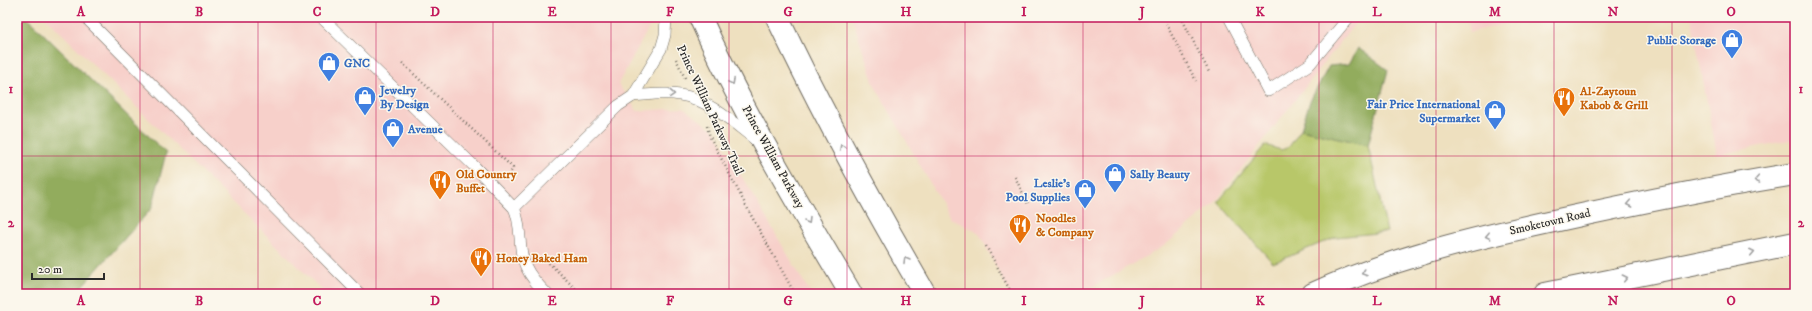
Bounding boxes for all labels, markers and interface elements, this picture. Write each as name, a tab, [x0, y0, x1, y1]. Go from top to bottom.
text: A	[76, 4, 86, 20]
text: B	[195, 4, 203, 20]
text: C	[313, 4, 322, 20]
text: D	[430, 4, 440, 20]
text: E	[547, 4, 557, 20]
text: F	[666, 4, 675, 20]
text: G	[783, 4, 793, 20]
text: H	[901, 4, 912, 20]
text: I	[1021, 4, 1027, 20]
text: J	[1137, 4, 1145, 21]
text: K	[1255, 4, 1265, 20]
text: L	[1372, 4, 1382, 20]
text: M	[1489, 4, 1501, 20]
text: N	[1608, 4, 1619, 20]
text: O	[1726, 4, 1736, 20]
shop icon: Public Storage	[1719, 27, 1745, 60]
place label: Public Storage	[1647, 33, 1716, 48]
street label: Prince William Parkway Trail	[673, 42, 747, 178]
shop icon: GNC	[316, 50, 342, 83]
place label: GNC	[344, 56, 370, 71]
one-way arrow	[727, 78, 734, 85]
text: 1	[9, 81, 14, 97]
text: 1	[1799, 81, 1804, 97]
place label: Jewelry By Design	[378, 83, 430, 112]
shop icon: Jewelry By Design	[352, 84, 378, 117]
place label: Al-Zaytoun Kabob & Grill	[1579, 84, 1649, 113]
restaurant icon: Al-Zaytoun Kabob & Grill	[1551, 85, 1577, 118]
one-way arrow	[669, 90, 675, 99]
place label: Fair Price International Supermarket	[1367, 97, 1480, 126]
shop icon: Fair Price International Supermarket	[1482, 98, 1508, 131]
street label: Prince William Parkway	[738, 103, 808, 211]
shop icon: Avenue	[380, 116, 406, 149]
place label: Avenue	[407, 122, 443, 137]
one-way arrow	[840, 143, 847, 151]
shop icon: Sally Beauty	[1102, 161, 1128, 194]
place label: Old Country Buffet	[456, 167, 517, 196]
place label: Sally Beauty	[1130, 167, 1190, 182]
restaurant icon: Old Country Buffet	[427, 168, 453, 201]
one-way arrow	[1753, 175, 1760, 184]
place label: Leslie's Pool Supplies	[1006, 176, 1070, 205]
shop icon: Leslie's Pool Supplies	[1072, 177, 1098, 210]
one-way arrow	[1626, 200, 1632, 208]
street label: Smoketown Road	[1508, 205, 1592, 239]
place label: Noodles & Company	[1036, 211, 1094, 240]
restaurant icon: Noodles & Company	[1007, 212, 1033, 245]
text: 2	[8, 215, 15, 231]
text: 2	[1798, 215, 1805, 231]
one-way arrow	[803, 217, 810, 224]
one-way arrow	[1485, 231, 1491, 239]
restaurant icon: Honey Baked Ham	[468, 245, 494, 278]
one-way arrow	[1749, 249, 1755, 257]
place label: Honey Baked Ham	[496, 251, 587, 266]
scale bar	[32, 255, 104, 281]
one-way arrow	[903, 257, 910, 264]
text: 20 m	[38, 262, 62, 277]
one-way arrow	[1360, 268, 1367, 277]
one-way arrow	[1622, 275, 1628, 283]
text: A	[76, 293, 86, 309]
text: B	[195, 293, 203, 309]
text: C	[313, 293, 322, 309]
text: D	[430, 293, 440, 309]
text: E	[547, 293, 557, 309]
text: F	[666, 293, 675, 309]
text: G	[783, 293, 793, 309]
text: H	[901, 293, 912, 309]
text: I	[1021, 293, 1027, 309]
text: J	[1137, 293, 1145, 310]
text: K	[1255, 293, 1265, 309]
text: L	[1372, 293, 1382, 309]
text: M	[1489, 293, 1501, 309]
text: N	[1608, 293, 1619, 309]
text: O	[1726, 293, 1736, 309]

